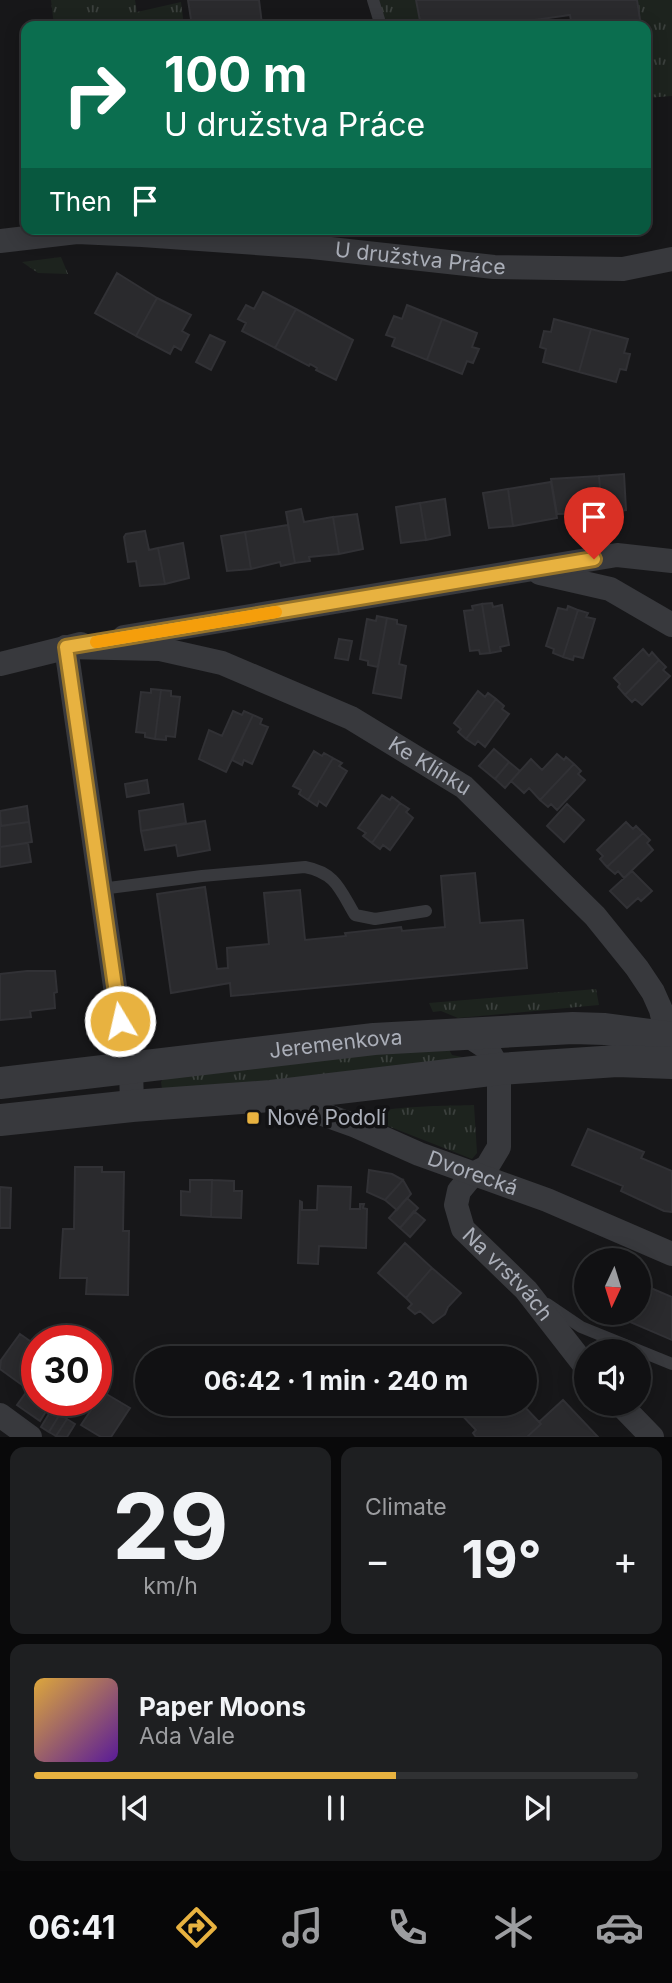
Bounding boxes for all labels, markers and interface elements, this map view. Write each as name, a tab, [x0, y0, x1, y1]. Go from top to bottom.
text: 100 m	[164, 45, 308, 104]
icon: right	[49, 49, 140, 140]
text: U družstva Práce	[164, 105, 425, 144]
icon: arrive	[126, 182, 164, 220]
text: Then	[49, 186, 112, 217]
street label: U družstva Práce	[334, 237, 506, 279]
pin	[564, 487, 624, 559]
icon: arrive	[575, 498, 613, 536]
street label: Ke Klínku	[384, 731, 476, 800]
position arrow	[83, 984, 157, 1058]
street label: Jeremenkova	[268, 1024, 403, 1063]
place label: Nové Podolí	[267, 1105, 387, 1130]
marker: Nové Podolí	[245, 1110, 261, 1126]
street label: Dvorecká	[424, 1145, 521, 1201]
street label: Na vrstvách	[457, 1222, 558, 1326]
north arrow	[574, 1248, 651, 1325]
map controls	[574, 1248, 651, 1416]
speed limit sign: 30	[21, 1325, 112, 1416]
button: sound	[574, 1339, 651, 1416]
text: 06:42 · 1 min · 240 m	[204, 1365, 468, 1396]
text: 29	[112, 1471, 229, 1581]
text: Climate	[365, 1493, 447, 1521]
text: 19°	[461, 1528, 542, 1591]
text: −	[365, 1537, 390, 1583]
text: +	[613, 1537, 638, 1583]
text: km/h	[143, 1572, 198, 1600]
text: Paper Moons	[139, 1691, 306, 1722]
text: Ada Vale	[139, 1722, 235, 1750]
icon: previous	[116, 1789, 154, 1827]
icon: pause	[317, 1789, 355, 1827]
icon: next	[518, 1789, 556, 1827]
icon: directions	[172, 1903, 221, 1952]
icon: music	[278, 1903, 327, 1952]
icon: phone	[383, 1903, 432, 1952]
icon: climate	[489, 1903, 538, 1952]
icon: car	[595, 1903, 644, 1952]
text: 06:41	[28, 1908, 116, 1947]

